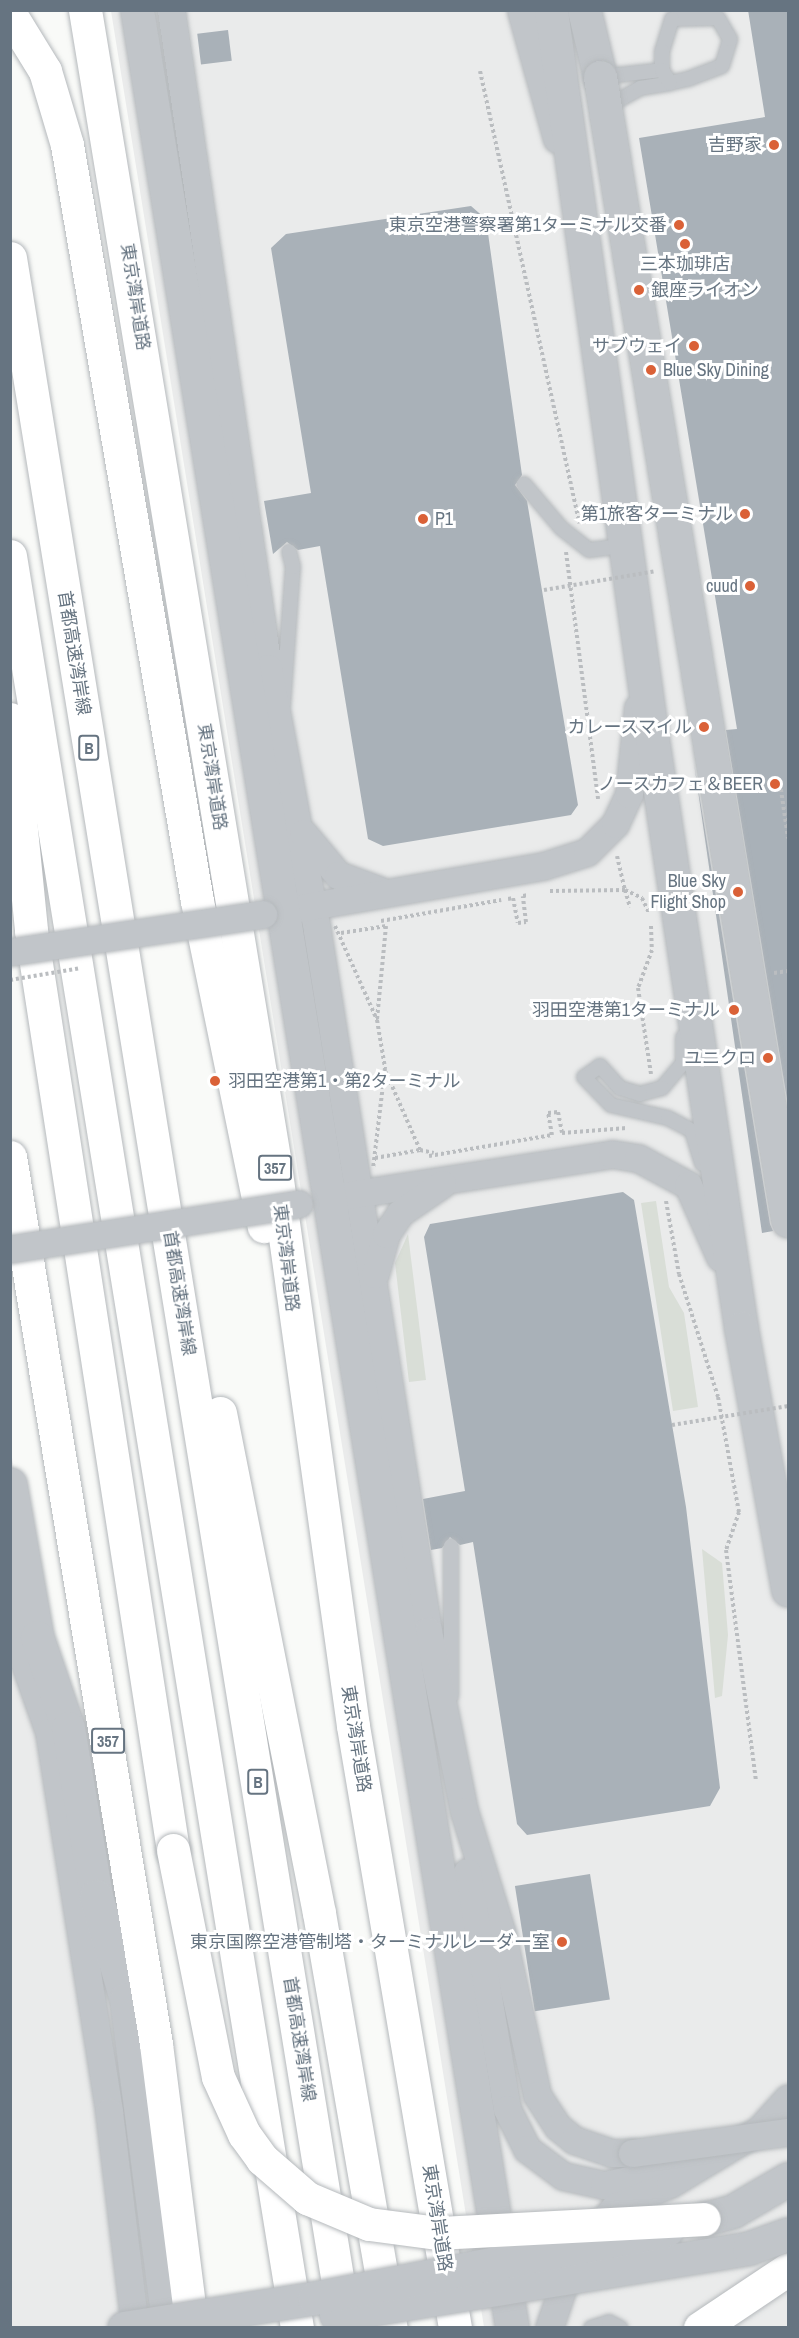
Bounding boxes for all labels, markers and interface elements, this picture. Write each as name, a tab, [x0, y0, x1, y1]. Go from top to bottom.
place label: 吉野家	[708, 134, 762, 156]
marker: 吉野家	[767, 138, 781, 152]
place label: 東京空港警察署第1ターミナル交番	[389, 214, 667, 236]
marker: 東京空港警察署第1ターミナル交番	[672, 218, 686, 232]
marker: 三本珈琲店	[678, 237, 692, 251]
street label: 東京湾岸道路	[116, 242, 154, 352]
place label: 三本珈琲店	[640, 253, 730, 275]
place label: 銀座ライオン	[651, 279, 759, 301]
marker: 銀座ライオン	[632, 283, 646, 297]
place label: サブウェイ	[592, 335, 682, 357]
marker: サブウェイ	[687, 339, 701, 353]
place label: Blue Sky Dining	[663, 359, 769, 381]
marker: Blue Sky Dining	[644, 363, 658, 377]
place label: 第1旅客ターミナル	[581, 503, 733, 525]
marker: 第1旅客ターミナル	[738, 507, 752, 521]
place label: P1	[435, 508, 453, 530]
marker: P1	[416, 512, 430, 526]
place label: cuud	[706, 575, 738, 597]
marker: cuud	[743, 579, 757, 593]
street label: 首都高速湾岸線	[53, 589, 95, 717]
place label: カレースマイル	[566, 716, 692, 738]
marker: カレースマイル	[697, 720, 711, 734]
street label: 東京湾岸道路	[193, 722, 231, 832]
road number: B	[77, 735, 101, 761]
place label: ノースカフェ＆BEER	[597, 773, 763, 795]
marker: ノースカフェ＆BEER	[768, 777, 782, 791]
place label: Blue Sky Flight Shop	[651, 871, 726, 914]
marker: Blue Sky Flight Shop	[731, 885, 745, 899]
place label: 羽田空港第1ターミナル	[532, 999, 720, 1021]
marker: 羽田空港第1ターミナル	[725, 1001, 743, 1019]
place label: ユニクロ	[684, 1047, 756, 1069]
marker: ユニクロ	[761, 1051, 775, 1065]
place label: 羽田空港第1・第2ターミナル	[228, 1070, 460, 1092]
marker: 羽田空港第1・第2ターミナル	[206, 1072, 224, 1090]
road number: 357	[257, 1155, 293, 1181]
street label: 東京湾岸道路	[269, 1203, 303, 1313]
street label: 首都高速湾岸線	[158, 1229, 200, 1357]
street label: 東京湾岸道路	[337, 1684, 375, 1794]
road number: 357	[90, 1728, 126, 1754]
road number: B	[246, 1769, 270, 1795]
place label: 東京国際空港管制塔・ターミナルレーダー室	[190, 1931, 550, 1953]
marker: 東京国際空港管制塔・ターミナルレーダー室	[555, 1935, 569, 1949]
street label: 首都高速湾岸線	[278, 1975, 320, 2103]
street label: 東京湾岸道路	[418, 2163, 456, 2273]

